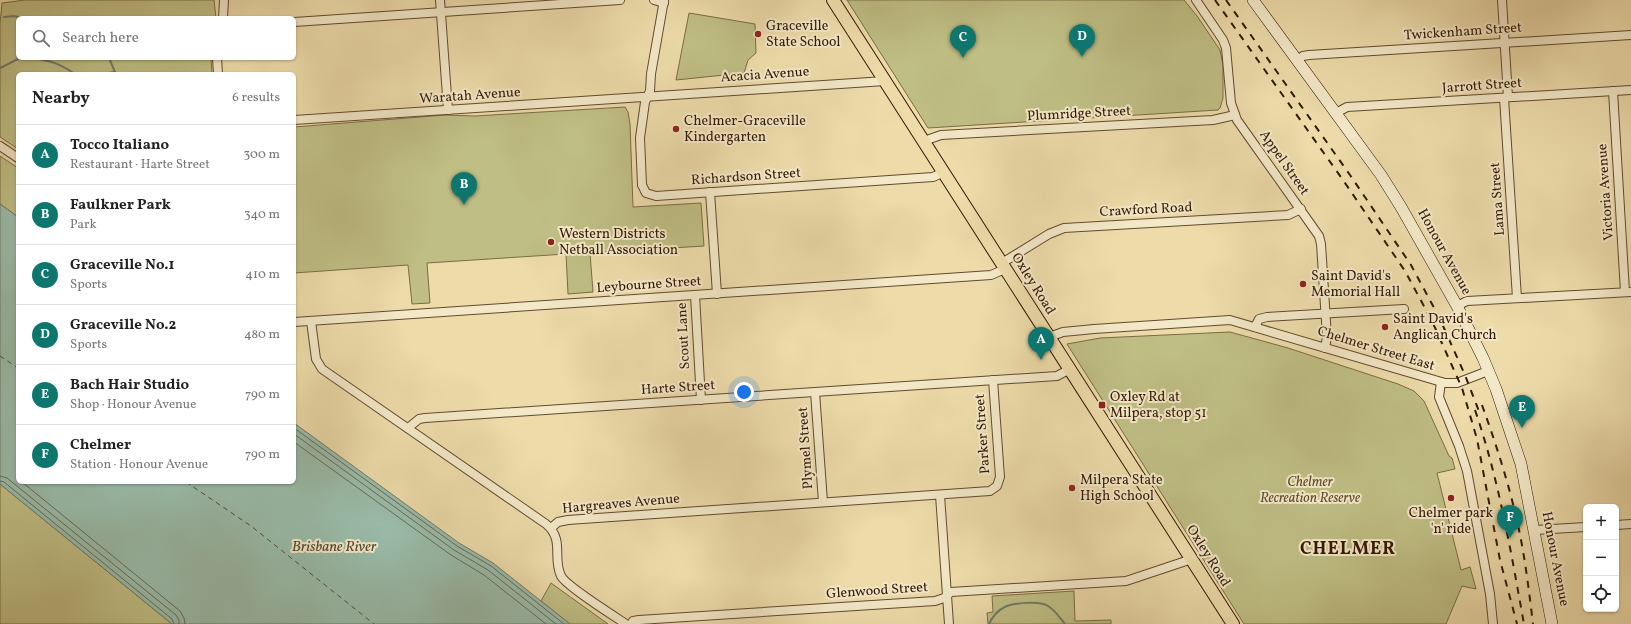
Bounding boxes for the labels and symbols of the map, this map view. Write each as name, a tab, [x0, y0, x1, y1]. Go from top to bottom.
place label: Graceville State School	[766, 17, 841, 52]
street label: Twickenham Street	[1403, 18, 1523, 46]
pin: D	[1069, 24, 1095, 57]
pin: C	[950, 25, 976, 58]
marker: Graceville State School	[753, 29, 763, 39]
street label: Acacia Avenue	[720, 62, 810, 88]
street label: Jarrott Street	[1441, 74, 1523, 98]
street label: Waratah Avenue	[419, 83, 522, 109]
street label: Plumridge Street	[1027, 102, 1131, 126]
place label: Chelmer-Graceville Kindergarten	[684, 112, 806, 147]
marker: Chelmer-Graceville Kindergarten	[671, 124, 681, 134]
street label: Appel Street	[1255, 127, 1314, 200]
street label: Victoria Avenue	[1593, 142, 1619, 241]
street label: Lama Street	[1486, 162, 1510, 236]
street label: Richardson Street	[690, 164, 802, 190]
pin: B	[451, 172, 477, 205]
street label: Crawford Road	[1099, 198, 1193, 222]
street label: Honour Avenue	[1412, 205, 1476, 299]
place label: Western Districts Netball Association	[559, 225, 678, 260]
marker: Western Districts Netball Association	[546, 237, 556, 247]
street label: Oxley Road	[1006, 249, 1060, 319]
place label: Saint David's Memorial Hall	[1311, 267, 1400, 302]
street label: Leybourne Street	[596, 272, 702, 298]
marker: Saint David's Memorial Hall	[1298, 279, 1308, 289]
street label: Scout Lane	[673, 302, 695, 370]
place label: Saint David's Anglican Church	[1393, 310, 1497, 345]
street label: Chelmer Street East	[1315, 322, 1437, 376]
marker: Saint David's Anglican Church	[1380, 322, 1390, 332]
pin: A	[1028, 327, 1054, 360]
street label: Harte Street	[640, 376, 716, 400]
your location	[734, 382, 754, 402]
place label: Oxley Rd at Milpera, stop 51	[1110, 388, 1207, 423]
street label: Parker Street	[971, 393, 995, 475]
pin: E	[1509, 395, 1535, 428]
marker: Oxley Rd at Milpera, stop 51	[1097, 400, 1107, 410]
street label: Plymel Street	[794, 406, 818, 490]
place label: Milpera State High School	[1080, 471, 1163, 506]
park label: Chelmer Recreation Reserve	[1260, 473, 1360, 508]
marker: Milpera State High School	[1067, 483, 1077, 493]
street label: Hargreaves Avenue	[561, 489, 681, 519]
marker: Chelmer park 'n' ride	[1446, 493, 1456, 503]
place label: Chelmer park 'n' ride	[1409, 504, 1494, 539]
pin: F	[1497, 505, 1523, 538]
street label: Honour Avenue	[1537, 510, 1574, 608]
street label: Oxley Road	[1181, 521, 1235, 591]
water label: Brisbane River	[292, 537, 377, 558]
district label: CHELMER	[1300, 537, 1396, 562]
street label: Glenwood Street	[826, 578, 929, 604]

